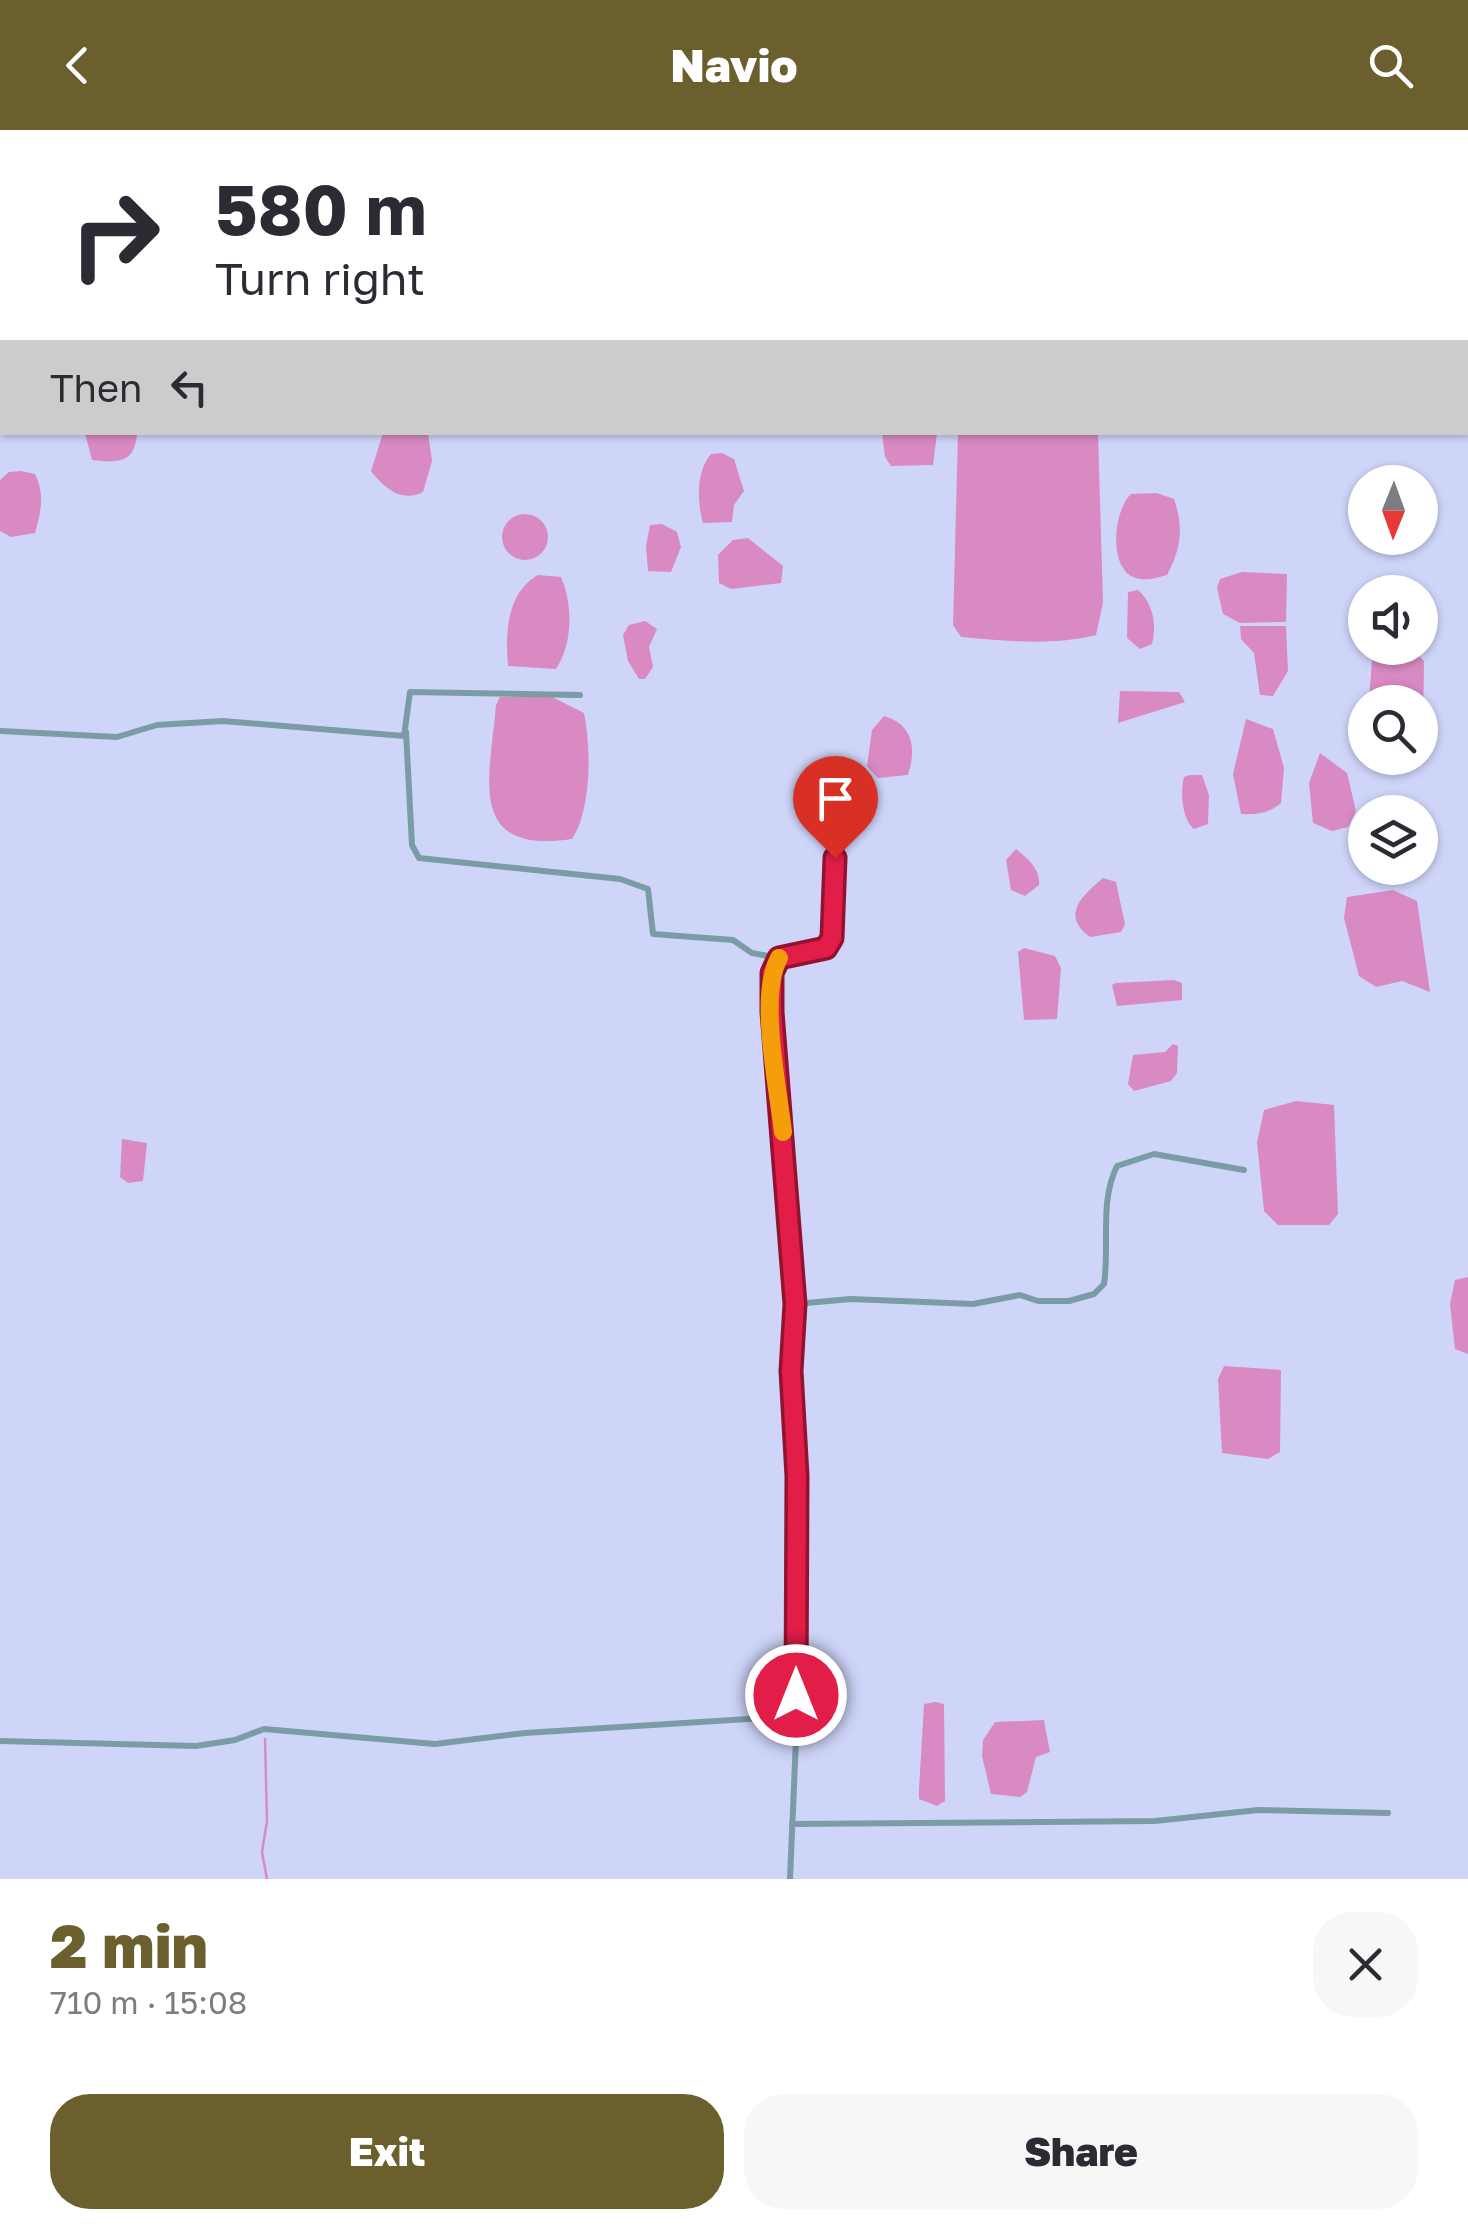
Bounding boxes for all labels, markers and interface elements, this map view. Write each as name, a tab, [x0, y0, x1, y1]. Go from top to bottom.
icon: back	[50, 38, 105, 93]
text: Navio	[670, 38, 798, 92]
icon: search	[1363, 38, 1418, 93]
text: 580 m	[215, 166, 427, 250]
icon: right	[50, 170, 180, 300]
text: Turn right	[215, 251, 425, 305]
icon: left	[162, 360, 217, 415]
text: Then	[50, 365, 142, 410]
north arrow	[1348, 465, 1438, 555]
map controls	[1348, 465, 1438, 885]
button: sound	[1348, 575, 1438, 665]
button: search	[1348, 685, 1438, 775]
pin	[793, 756, 878, 859]
icon: arrive	[808, 771, 863, 826]
button: layers	[1348, 795, 1438, 885]
position arrow	[744, 1643, 848, 1747]
text: 2 min	[50, 1909, 208, 1981]
button: close	[1313, 1912, 1418, 2017]
text: 710 m · 15:08	[50, 1983, 247, 2021]
button: Exit	[50, 2094, 724, 2209]
button: Share	[744, 2094, 1418, 2209]

